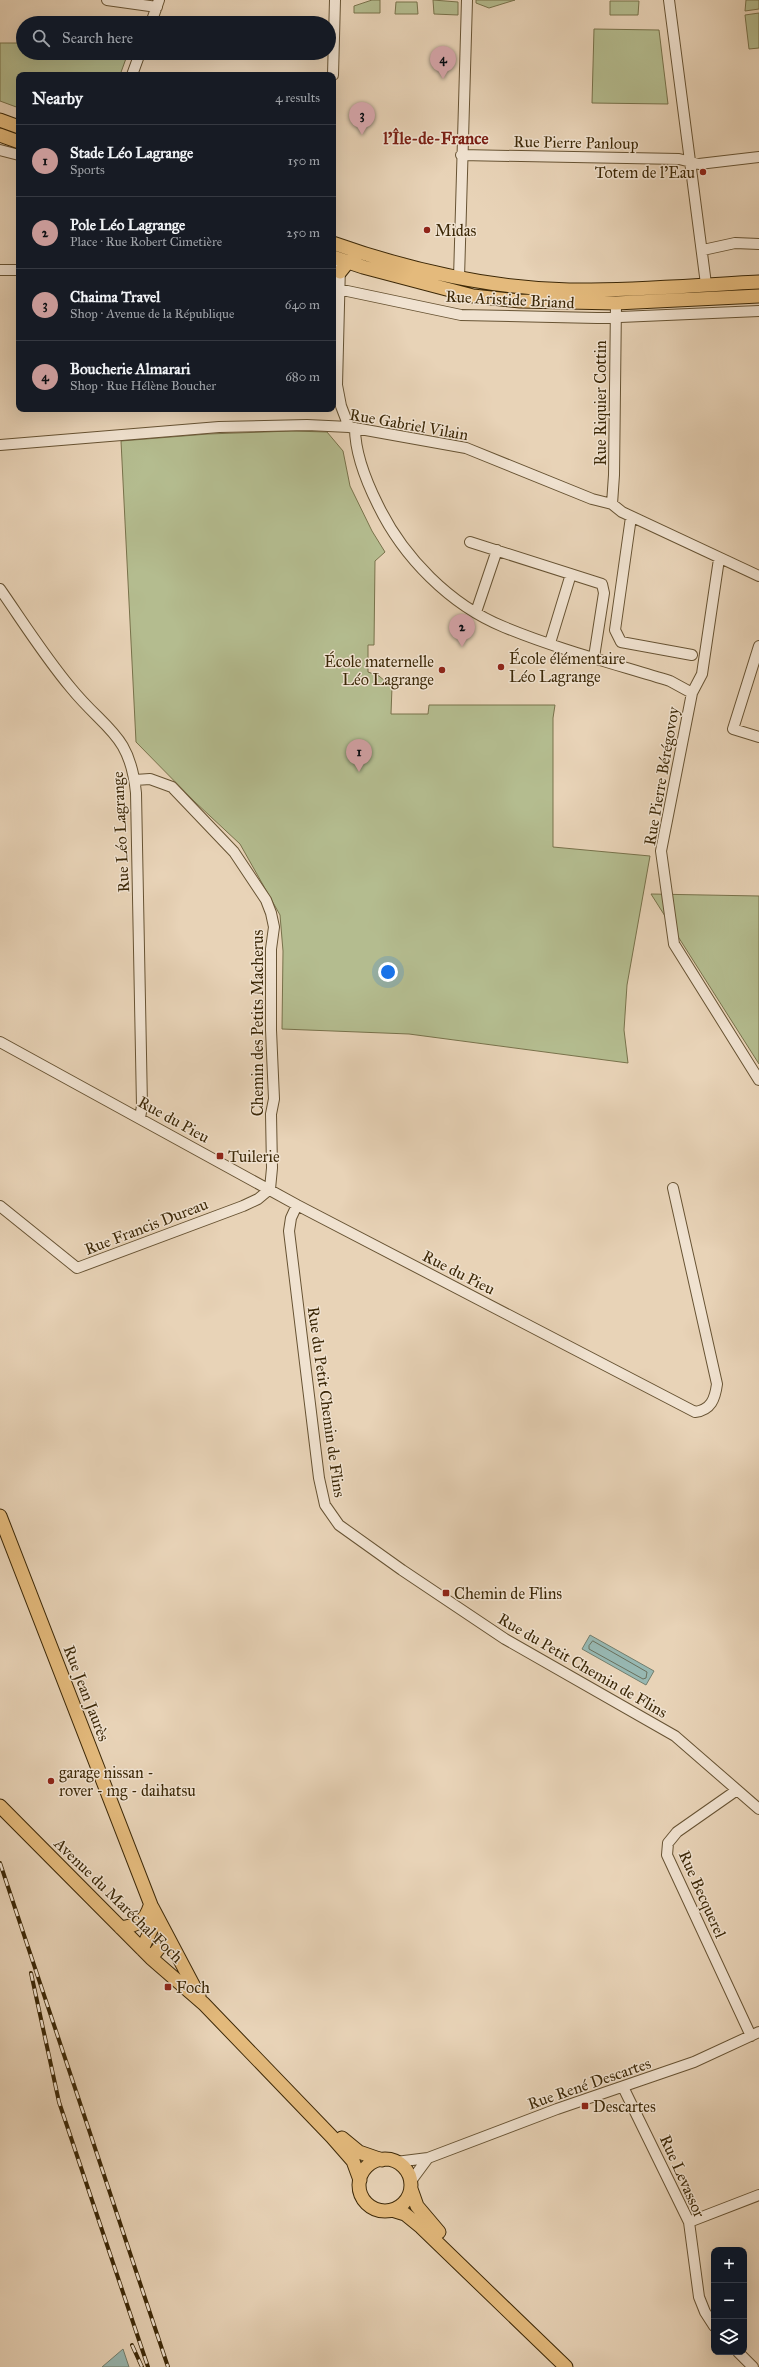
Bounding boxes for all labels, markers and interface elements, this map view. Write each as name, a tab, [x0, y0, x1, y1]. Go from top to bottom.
search box	[16, 16, 336, 60]
icon: search	[30, 27, 52, 49]
text: Search here	[62, 29, 133, 47]
pin: 4	[430, 46, 456, 79]
text: Nearby	[32, 88, 83, 109]
text: 4 results	[275, 90, 320, 106]
pin: 3	[349, 102, 375, 135]
district label: l'Île-de-France	[382, 127, 489, 149]
street label: Rue Pierre Panloup	[513, 132, 639, 153]
text: Stade Léo Lagrange	[70, 144, 193, 162]
text: 1	[42, 153, 48, 169]
text: 150 m	[288, 153, 320, 169]
text: Sports	[70, 162, 105, 178]
place label: Totem de l'Eau	[595, 163, 695, 182]
marker: Totem de l'Eau	[698, 167, 708, 177]
text: Pole Léo Lagrange	[70, 216, 185, 234]
place label: Midas	[435, 221, 477, 240]
text: 2	[42, 225, 48, 241]
text: 250 m	[286, 225, 320, 241]
marker: Midas	[422, 225, 432, 235]
text: Place · Rue Robert Cimetière	[70, 234, 222, 250]
street label: Rue Aristide Briand	[445, 287, 575, 312]
text: Chaima Travel	[70, 288, 160, 306]
text: 3	[42, 297, 48, 313]
text: 640 m	[285, 297, 320, 313]
text: Shop · Avenue de la République	[70, 306, 234, 322]
street label: Rue Riquier Cottin	[591, 340, 611, 466]
text: Boucherie Almarari	[70, 360, 190, 378]
text: 4	[41, 369, 49, 385]
text: 680 m	[285, 369, 320, 385]
text: Shop · Rue Hélène Boucher	[70, 378, 216, 394]
street label: Rue Gabriel Vilain	[348, 405, 470, 444]
pin: 2	[449, 614, 475, 647]
place label: École élémentaire Léo Lagrange	[509, 647, 626, 687]
place label: École maternelle Léo Lagrange	[324, 650, 434, 690]
marker: École élémentaire Léo Lagrange	[496, 662, 506, 672]
marker: École maternelle Léo Lagrange	[437, 665, 447, 675]
street label: Rue Pierre Bérégovoy	[640, 705, 684, 847]
pin: 1	[346, 739, 372, 772]
street label: Rue Léo Lagrange	[108, 770, 134, 893]
street label: Chemin des Petits Macherus	[248, 930, 267, 1116]
your location	[378, 962, 398, 982]
street label: Rue du Pieu	[135, 1092, 213, 1147]
place label: Tuilerie	[228, 1147, 280, 1166]
marker: Tuilerie	[215, 1151, 225, 1161]
street label: Rue Francis Dureau	[82, 1194, 211, 1259]
street label: Rue du Pieu	[420, 1246, 498, 1299]
street label: Rue du Petit Chemin de Flins	[304, 1305, 349, 1499]
place label: Chemin de Flins	[454, 1584, 562, 1603]
marker: Chemin de Flins	[441, 1588, 451, 1598]
street label: Rue du Petit Chemin de Flins	[495, 1609, 671, 1722]
street label: Rue Jean Jaurès	[59, 1643, 114, 1744]
place label: garage nissan - rover - mg - daihatsu	[59, 1763, 196, 1801]
marker: garage nissan - rover - mg - daihatsu	[46, 1776, 56, 1786]
street label: Avenue du Maréchal Foch	[50, 1833, 187, 1967]
street label: Rue Becquerel	[674, 1848, 731, 1942]
place label: Foch	[176, 1978, 210, 1997]
marker: Foch	[163, 1982, 173, 1992]
street label: Rue René Descartes	[525, 2053, 653, 2113]
place label: Descartes	[593, 2096, 656, 2116]
marker: Descartes	[580, 2101, 590, 2111]
street label: Rue Levassor	[656, 2132, 709, 2220]
map controls	[711, 2247, 747, 2355]
button: +	[711, 2247, 747, 2283]
button: −	[711, 2283, 747, 2319]
button: layers	[711, 2319, 747, 2355]

